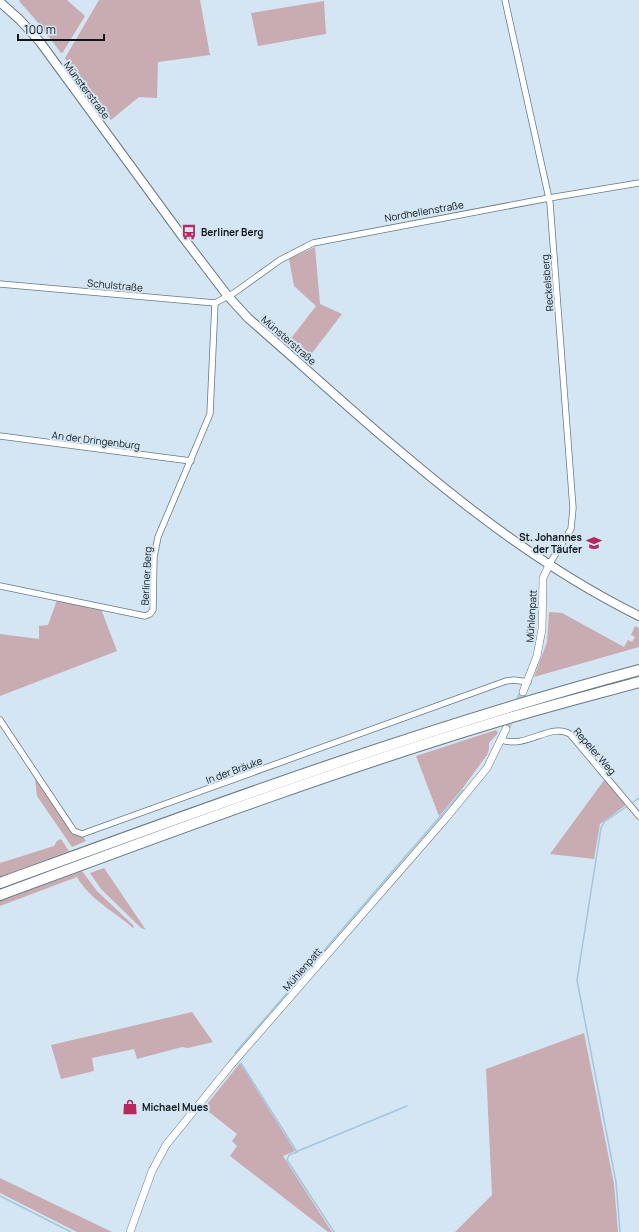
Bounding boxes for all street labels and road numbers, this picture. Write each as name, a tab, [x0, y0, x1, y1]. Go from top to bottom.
street label: Münsterstraße	[61, 58, 113, 122]
street label: Nordhellenstraße	[383, 197, 465, 225]
street label: Reckelsberg	[538, 254, 556, 312]
street label: Schulstraße	[87, 276, 144, 294]
street label: Münsterstraße	[259, 312, 320, 368]
street label: An der Dringenburg	[51, 428, 141, 452]
street label: Berliner Berg	[137, 546, 155, 606]
street label: Mühlenpatt	[522, 588, 540, 643]
street label: Repeler Weg	[571, 724, 619, 778]
street label: In der Bräuke	[204, 753, 264, 787]
street label: Mühlenpatt	[279, 944, 325, 994]

